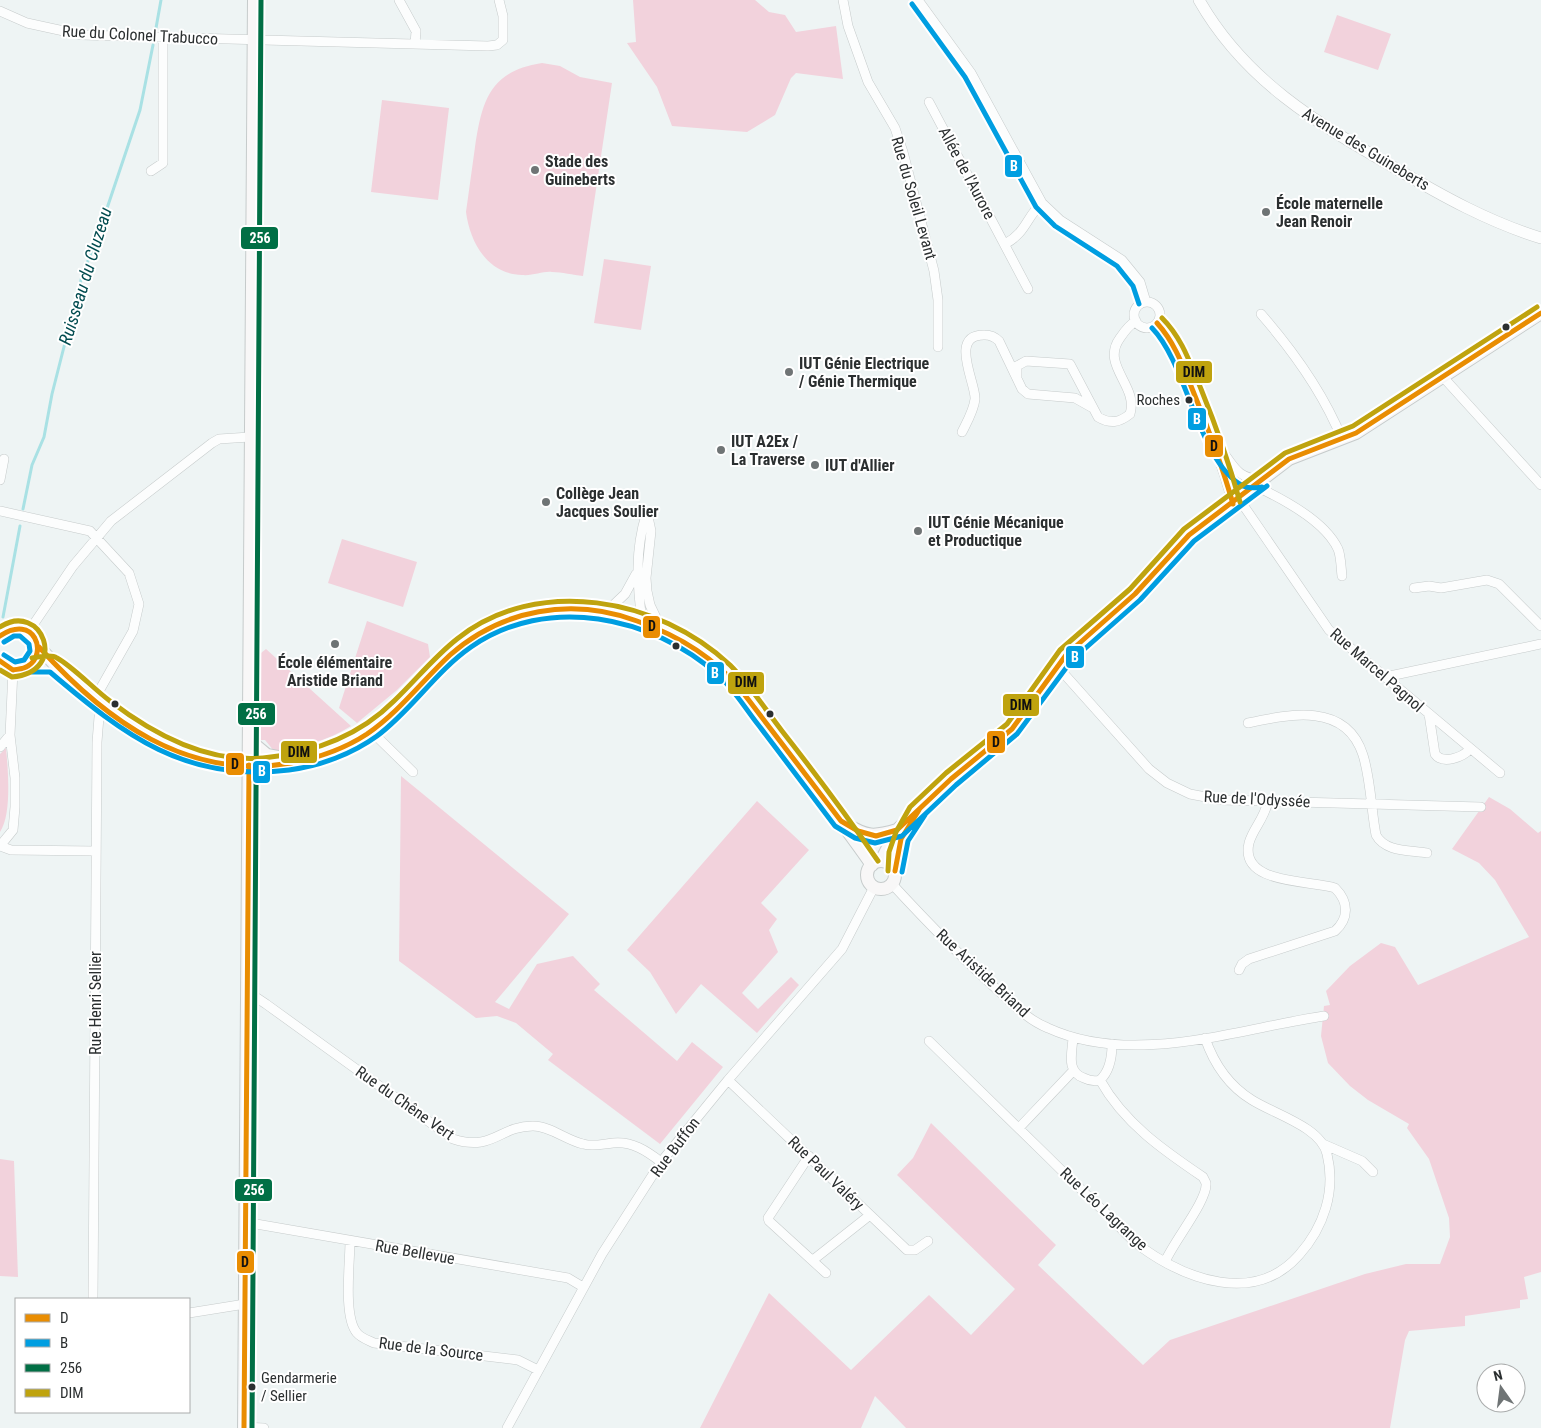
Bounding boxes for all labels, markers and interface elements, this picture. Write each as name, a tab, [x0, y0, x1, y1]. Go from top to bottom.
street label: Rue du Colonel Trabucco	[61, 21, 219, 49]
street label: Avenue des Guineberts	[1299, 104, 1433, 194]
street label: Allée de l'Aurore	[935, 124, 999, 222]
street label: Rue du Soleil Levant	[887, 134, 941, 262]
place label: Stade des Guineberts	[545, 152, 615, 189]
line badge: B	[1004, 154, 1023, 178]
text: B	[1010, 158, 1018, 174]
marker: Stade des Guineberts	[529, 164, 541, 176]
place label: École maternelle Jean Renoir	[1276, 194, 1383, 231]
water label: Ruisseau du Cluzeau	[54, 204, 116, 347]
marker: École maternelle Jean Renoir	[1260, 206, 1272, 218]
line badge: 256	[240, 226, 279, 250]
text: 256	[249, 230, 271, 246]
unlabelled marker	[1501, 322, 1511, 332]
place label: IUT Génie Electrique / Génie Thermique	[798, 354, 930, 391]
line badge: DIM	[1175, 360, 1213, 384]
text: DIM	[1183, 364, 1205, 380]
marker: IUT Génie Electrique / Génie Thermique	[783, 366, 795, 378]
place label: Roches	[1136, 391, 1180, 409]
marker: Roches	[1184, 395, 1194, 405]
line badge: B	[1187, 407, 1207, 431]
text: B	[1193, 411, 1201, 427]
place label: IUT A2Ex / La Traverse	[731, 432, 805, 469]
line badge: D	[1204, 434, 1224, 458]
text: D	[1210, 438, 1218, 454]
marker: IUT A2Ex / La Traverse	[715, 444, 727, 456]
place label: IUT d'Allier	[825, 456, 895, 475]
marker: IUT d'Allier	[809, 459, 821, 471]
place label: Collège Jean Jacques Soulier	[556, 484, 659, 521]
marker: Collège Jean Jacques Soulier	[540, 496, 552, 508]
place label: IUT Génie Mécanique et Productique	[928, 513, 1064, 550]
marker: IUT Génie Mécanique et Productique	[912, 525, 924, 537]
line badge: D	[642, 615, 661, 639]
text: D	[648, 618, 656, 634]
street label: Rue Marcel Pagnol	[1326, 624, 1428, 716]
marker: École élémentaire Aristide Briand	[329, 638, 341, 650]
unlabelled marker	[671, 641, 681, 651]
line badge: B	[1065, 645, 1085, 669]
text: B	[1071, 649, 1079, 665]
place label: École élémentaire Aristide Briand	[278, 653, 393, 690]
line badge: B	[706, 661, 725, 685]
text: B	[711, 665, 719, 681]
line badge: DIM	[727, 671, 765, 695]
text: DIM	[735, 674, 757, 690]
line badge: DIM	[1002, 693, 1040, 717]
text: DIM	[1010, 697, 1032, 713]
unlabelled marker	[110, 699, 120, 709]
line badge: 256	[237, 702, 276, 726]
text: 256	[245, 706, 267, 722]
unlabelled marker	[765, 709, 775, 719]
line badge: D	[986, 730, 1006, 754]
text: D	[992, 734, 1000, 750]
line badge: DIM	[280, 740, 318, 764]
text: DIM	[288, 744, 310, 760]
line badge: D	[225, 752, 245, 776]
text: D	[231, 756, 239, 772]
line badge: B	[252, 760, 271, 784]
text: B	[258, 763, 266, 779]
street label: Rue de l'Odyssée	[1203, 787, 1311, 811]
street label: Rue Aristide Briand	[932, 925, 1034, 1021]
street label: Rue Henri Sellier	[86, 951, 105, 1055]
street label: Rue du Chêne Vert	[352, 1062, 458, 1144]
street label: Rue Buffon	[646, 1113, 704, 1181]
street label: Rue Paul Valéry	[784, 1132, 868, 1214]
street label: Rue Léo Lagrange	[1056, 1164, 1152, 1254]
line badge: 256	[234, 1178, 273, 1202]
text: 256	[243, 1182, 265, 1198]
street label: Rue Bellevue	[374, 1236, 456, 1268]
line badge: D	[236, 1250, 255, 1274]
text: D	[241, 1254, 249, 1270]
legend	[15, 1298, 190, 1413]
text: D	[60, 1309, 69, 1327]
street label: Rue de la Source	[378, 1333, 484, 1365]
text: B	[60, 1334, 68, 1352]
text: 256	[60, 1359, 82, 1377]
north arrow	[1476, 1363, 1526, 1413]
text: N	[1492, 1367, 1504, 1384]
place label: Gendarmerie / Sellier	[261, 1369, 337, 1405]
marker: Gendarmerie / Sellier	[247, 1382, 257, 1392]
text: DIM	[60, 1384, 84, 1402]

